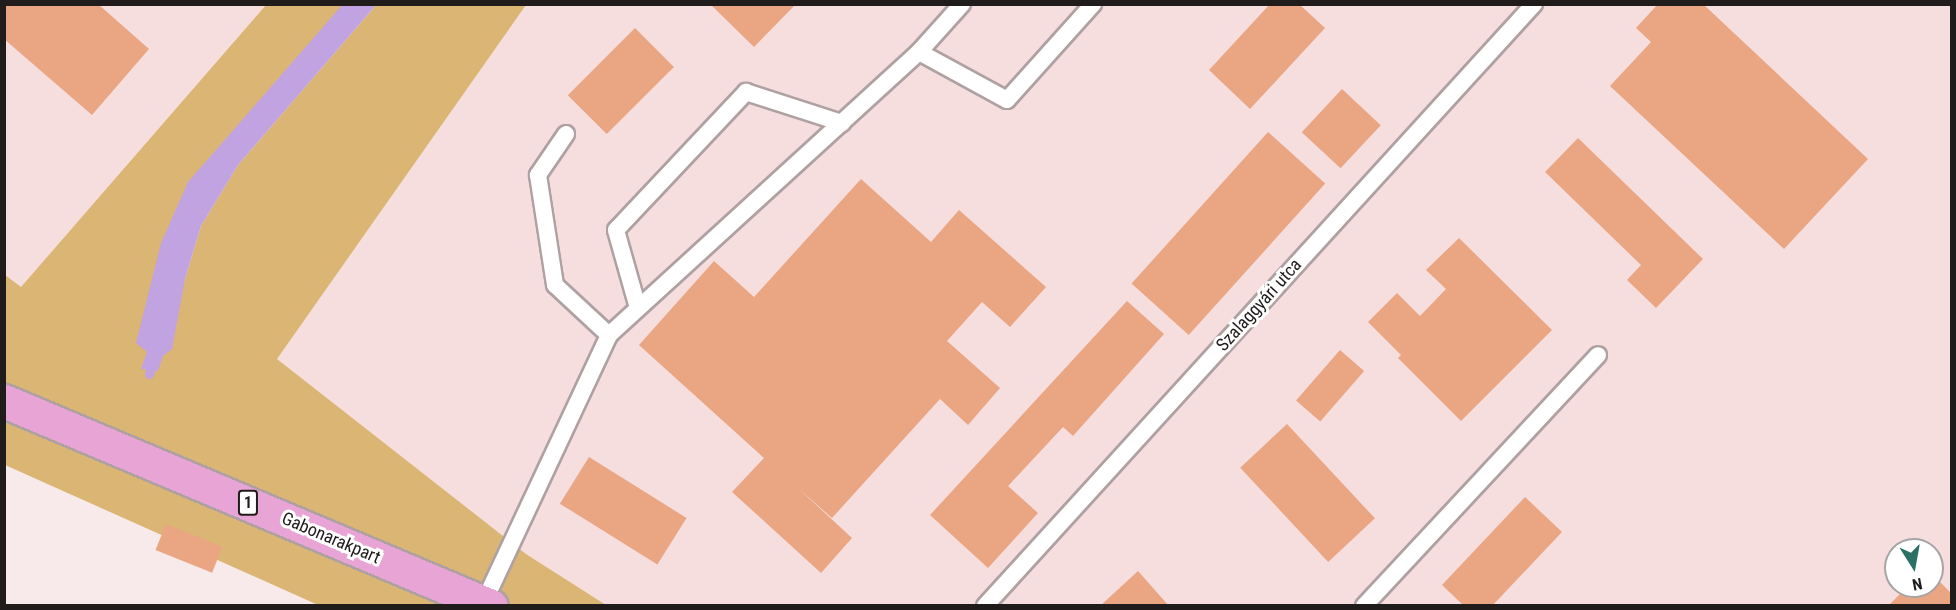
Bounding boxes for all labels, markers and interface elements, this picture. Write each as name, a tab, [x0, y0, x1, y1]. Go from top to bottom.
street label: Szalaggyári utca	[1212, 254, 1306, 356]
road number: 1	[238, 490, 258, 516]
street label: Gabonarakpart	[278, 508, 384, 568]
north arrow	[1884, 538, 1944, 598]
text: N	[1911, 574, 1924, 594]

